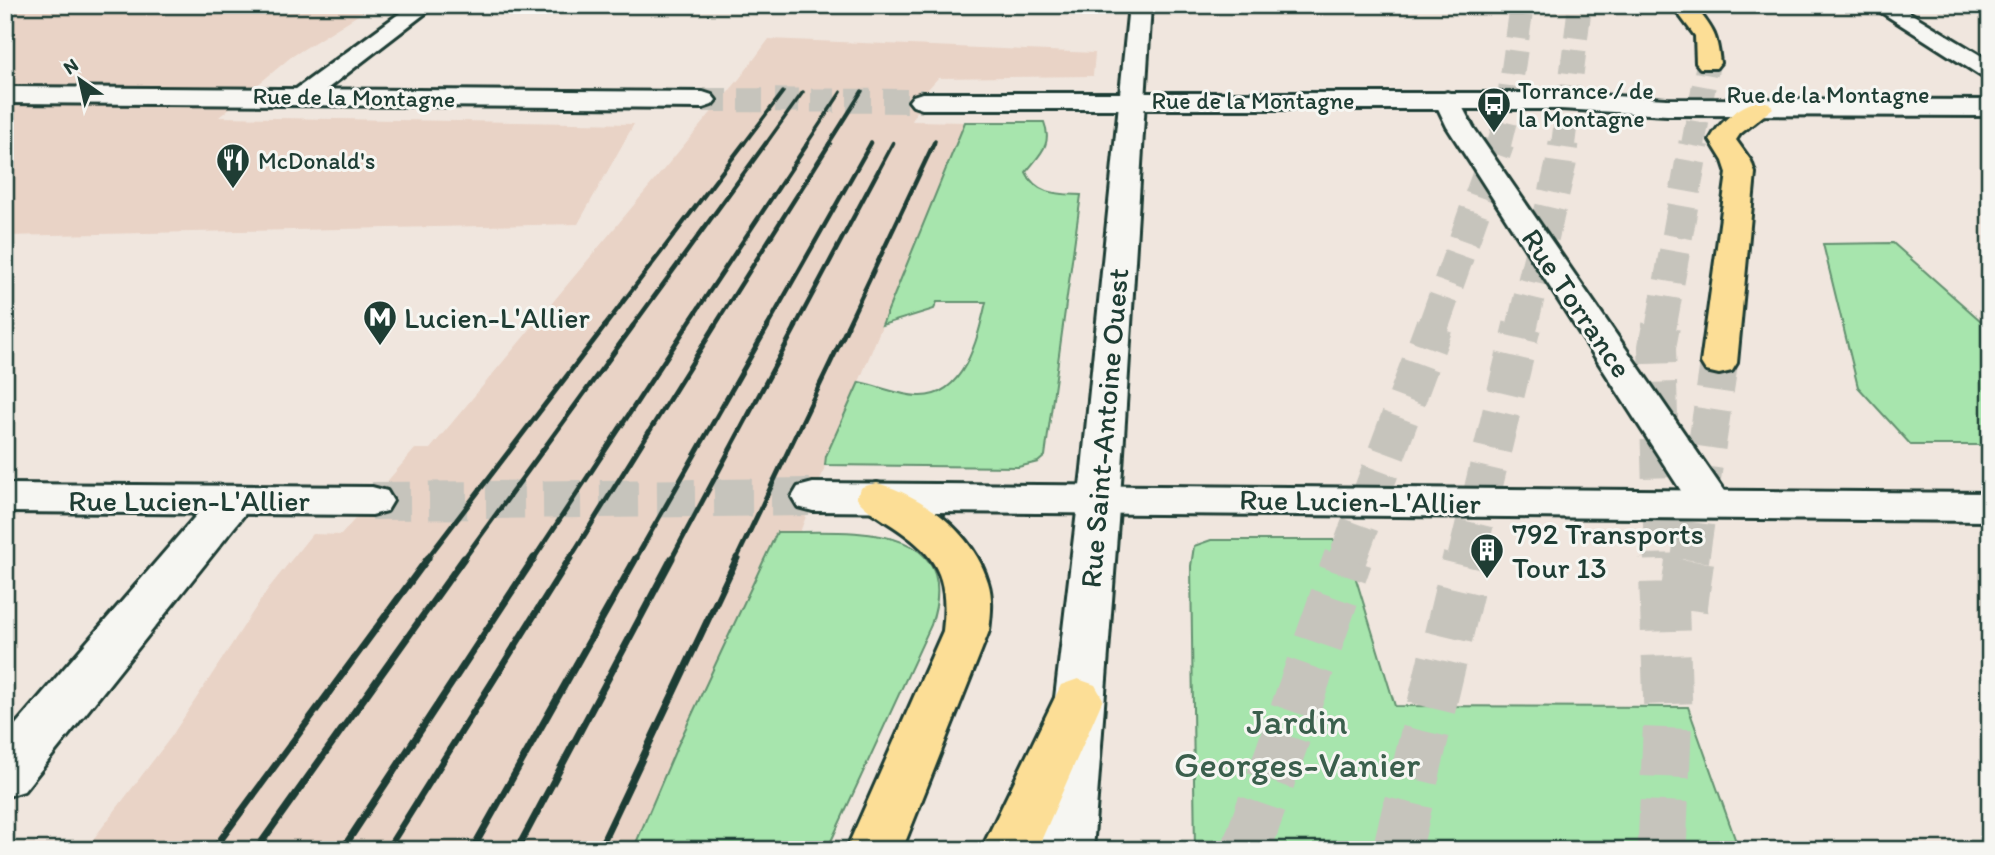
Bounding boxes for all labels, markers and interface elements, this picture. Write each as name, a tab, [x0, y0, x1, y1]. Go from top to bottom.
north arrow	[46, 46, 116, 116]
text: N	[59, 53, 83, 79]
place label: Torrance / de la Montagne	[1518, 76, 1654, 133]
street label: Rue de la Montagne	[1727, 80, 1929, 109]
street label: Rue de la Montagne	[252, 81, 456, 113]
bus stop icon: Torrance / de la Montagne	[1475, 85, 1513, 134]
street label: Rue de la Montagne	[1152, 86, 1354, 115]
restaurant icon: McDonald's	[214, 141, 252, 190]
place label: McDonald's	[258, 146, 375, 175]
street label: Rue Torrance	[1514, 221, 1640, 385]
street label: Rue Saint-Antoine Ouest	[1072, 266, 1136, 590]
metro station icon: Lucien-L'Allier	[361, 298, 399, 347]
place label: Lucien-L'Allier	[404, 299, 591, 336]
street label: Rue Lucien-L'Allier	[1239, 480, 1482, 522]
street label: Rue Lucien-L'Allier	[68, 482, 311, 519]
place label: 792 Transports Tour 13	[1512, 515, 1704, 586]
building icon: 792 Transports Tour 13	[1468, 531, 1506, 580]
park label: Jardin Georges-Vanier	[1174, 699, 1420, 786]

